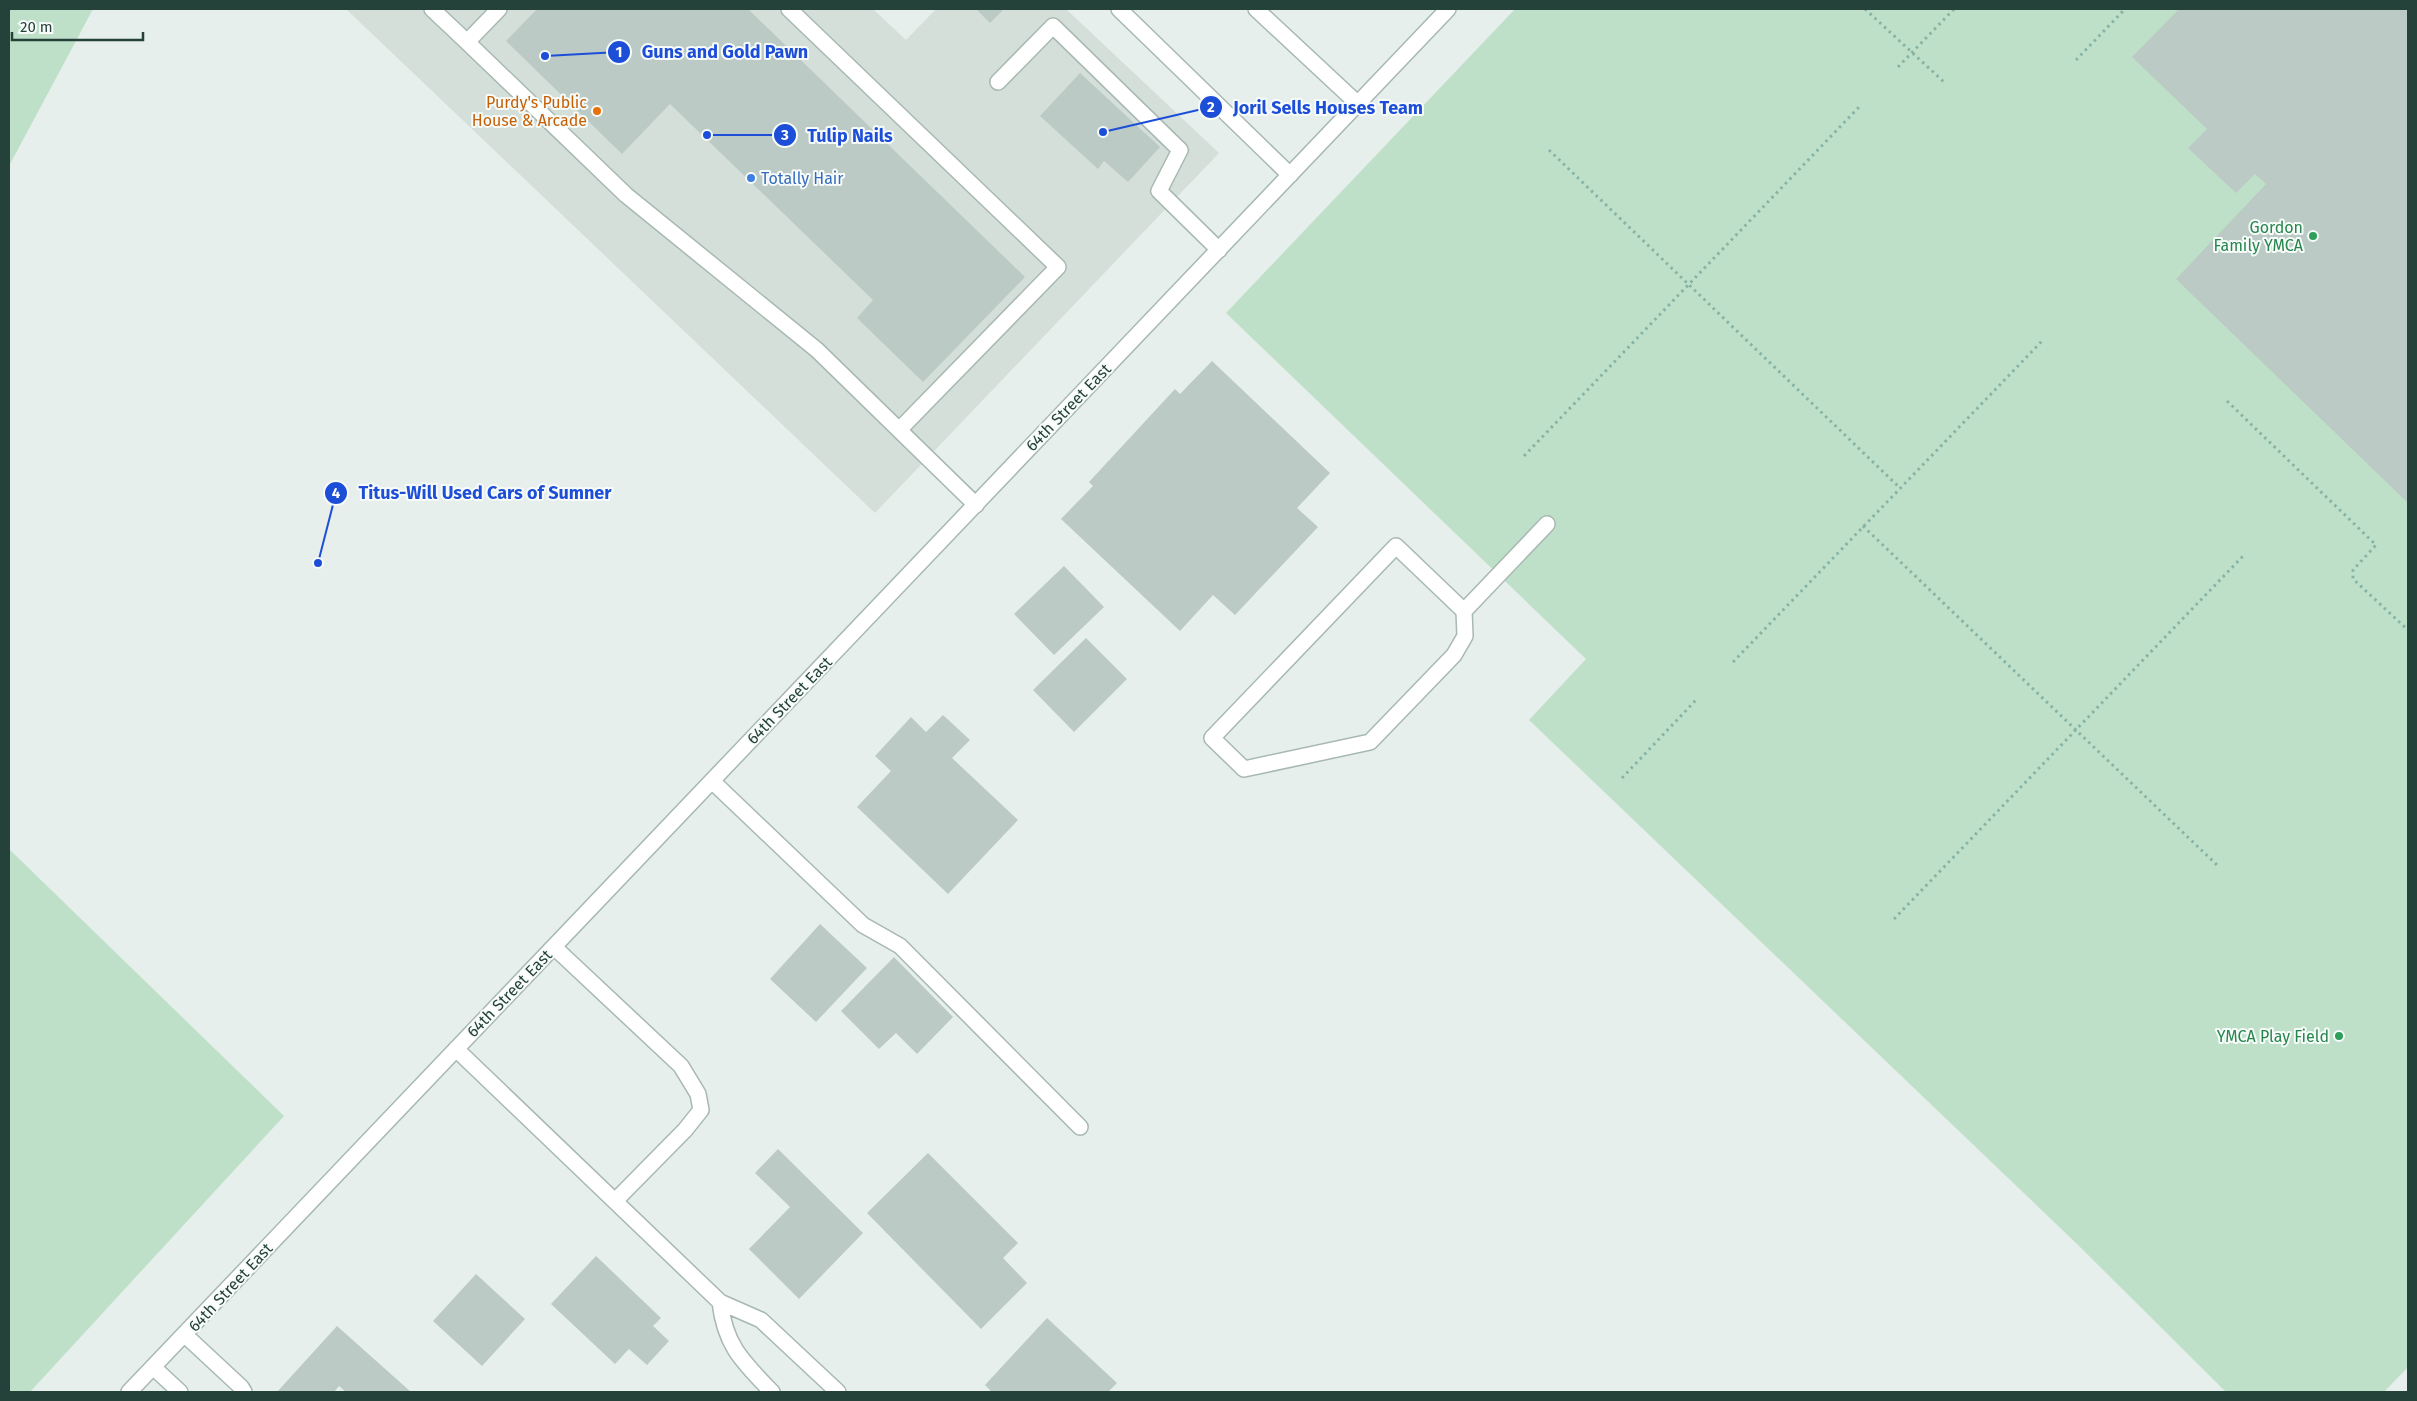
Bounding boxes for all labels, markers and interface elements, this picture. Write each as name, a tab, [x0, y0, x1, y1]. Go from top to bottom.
scale bar	[12, 10, 144, 42]
text: 20 m	[20, 18, 53, 36]
callout: Guns and Gold Pawn	[607, 35, 818, 68]
text: Guns and Gold Pawn	[642, 41, 808, 63]
text: 1	[616, 43, 622, 61]
callout: Joril Sells Houses Team	[1198, 91, 1433, 124]
place label: Purdy's Public House & Arcade	[472, 93, 587, 130]
text: Joril Sells Houses Team	[1232, 97, 1423, 119]
text: 2	[1207, 98, 1215, 116]
marker: Purdy's Public House & Arcade	[591, 105, 603, 117]
callout: Tulip Nails	[773, 119, 903, 152]
text: Tulip Nails	[807, 125, 893, 147]
text: 3	[780, 126, 789, 144]
place label: Totally Hair	[761, 169, 844, 188]
marker: Totally Hair	[745, 172, 757, 184]
place label: Gordon Family YMCA	[2214, 218, 2304, 255]
marker: Gordon Family YMCA	[2307, 230, 2319, 242]
street label: 64th Street East	[1022, 360, 1115, 455]
callout: Titus-Will Used Cars of Sumner	[324, 477, 622, 510]
text: Titus-Will Used Cars of Sumner	[358, 482, 612, 504]
text: 4	[332, 484, 341, 502]
street label: 64th Street East	[743, 653, 836, 748]
street label: 64th Street East	[463, 946, 556, 1041]
place label: YMCA Play Field	[2217, 1027, 2329, 1046]
marker: YMCA Play Field	[2333, 1030, 2345, 1042]
street label: 64th Street East	[184, 1239, 276, 1336]

